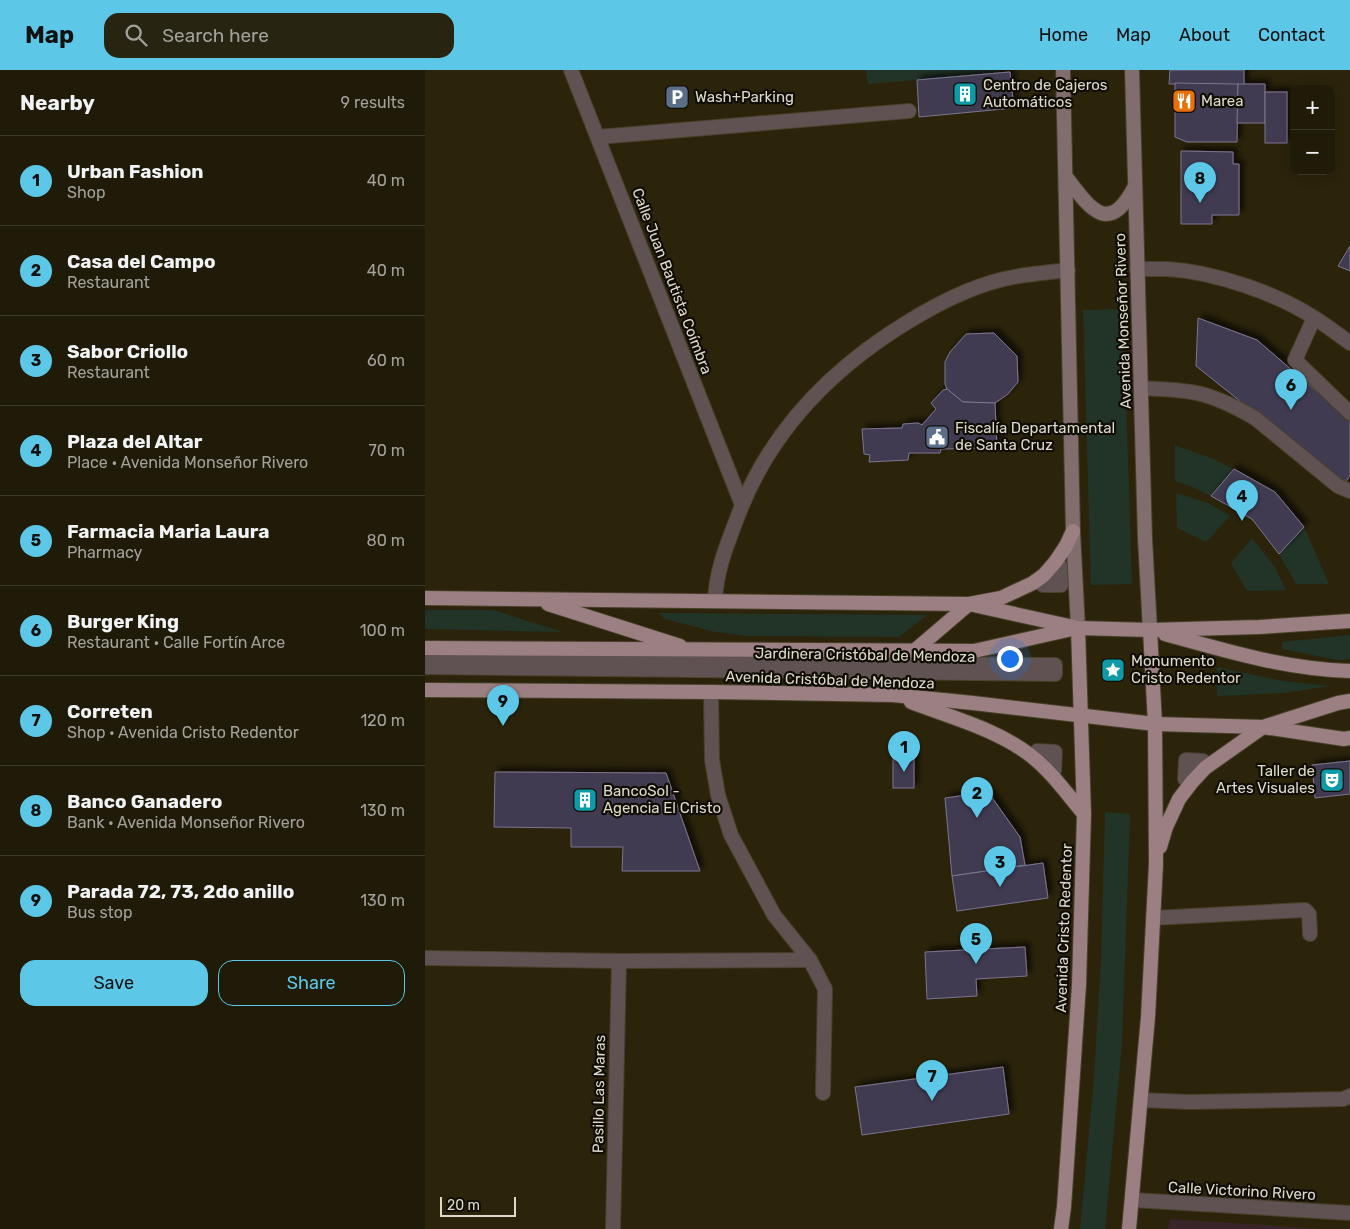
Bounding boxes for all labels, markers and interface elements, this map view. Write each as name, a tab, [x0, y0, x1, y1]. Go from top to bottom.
search box	[104, 13, 454, 58]
text: Map	[25, 21, 74, 49]
icon: search	[122, 21, 150, 49]
text: Search here	[162, 24, 269, 47]
text: Home	[1039, 24, 1088, 46]
text: Map	[1116, 24, 1151, 46]
text: About	[1179, 24, 1230, 46]
text: Contact	[1258, 24, 1325, 46]
place label: Centro de Cajeros Automáticos	[983, 76, 1108, 111]
building icon: Centro de Cajeros Automáticos	[952, 81, 978, 107]
parking icon: Wash+Parking	[664, 84, 690, 110]
map controls	[1290, 85, 1335, 175]
button: +	[1290, 85, 1335, 130]
place label: Wash+Parking	[695, 88, 794, 106]
restaurant icon: Marea	[1171, 88, 1197, 114]
text: Nearby	[20, 90, 95, 115]
place label: Marea	[1201, 92, 1243, 110]
text: 9 results	[341, 93, 405, 112]
button: −	[1290, 130, 1335, 175]
text: Urban Fashion	[67, 160, 204, 183]
pin: 8	[1184, 162, 1216, 203]
text: 1	[32, 171, 40, 190]
text: 40 m	[367, 171, 405, 190]
text: Shop	[67, 183, 105, 202]
street label: Calle Juan Bautista Coímbra	[628, 185, 716, 377]
street label: Avenida Monseñor Rivero	[1111, 233, 1135, 409]
text: Casa del Campo	[67, 250, 216, 273]
text: 2	[31, 261, 41, 280]
text: 40 m	[367, 261, 405, 280]
text: Restaurant	[67, 273, 150, 292]
text: Sabor Criollo	[67, 340, 188, 363]
text: 3	[31, 351, 41, 370]
text: 60 m	[367, 351, 405, 370]
text: Restaurant	[67, 363, 150, 382]
pin: 6	[1275, 369, 1307, 410]
place label: Fiscalía Departamental de Santa Cruz	[955, 419, 1115, 454]
public building icon: Fiscalía Departamental de Santa Cruz	[924, 424, 950, 450]
text: Plaza del Altar	[67, 430, 202, 453]
text: 4	[31, 441, 41, 460]
text: 70 m	[368, 441, 405, 460]
text: Place · Avenida Monseñor Rivero	[67, 453, 308, 472]
pin: 4	[1226, 480, 1258, 521]
text: Farmacia Maria Laura	[67, 520, 269, 543]
text: 5	[31, 531, 41, 550]
text: 80 m	[367, 531, 405, 550]
text: Pharmacy	[67, 543, 142, 562]
text: Burger King	[67, 610, 179, 633]
text: 6	[31, 621, 41, 640]
text: 100 m	[360, 621, 405, 640]
text: Restaurant · Calle Fortín Arce	[67, 633, 285, 652]
street label: Jardinera Cristóbal de Mendoza	[755, 644, 975, 666]
your location	[997, 646, 1023, 672]
place label: Monumento Cristo Redentor	[1131, 652, 1241, 687]
place icon: Monumento Cristo Redentor	[1100, 657, 1126, 683]
street label: Avenida Cristóbal de Mendoza	[725, 667, 935, 693]
pin: 9	[487, 685, 519, 726]
text: Correten	[67, 700, 153, 723]
text: 7	[31, 711, 41, 730]
text: 120 m	[360, 711, 405, 730]
text: Shop · Avenida Cristo Redentor	[67, 723, 299, 742]
pin: 1	[888, 731, 920, 772]
place label: Taller de Artes Visuales	[1216, 762, 1315, 797]
theatre icon: Taller de Artes Visuales	[1319, 767, 1345, 793]
pin: 2	[961, 777, 993, 818]
place label: BancoSol - Agencia El Cristo	[603, 782, 721, 817]
building icon: BancoSol - Agencia El Cristo	[572, 787, 598, 813]
text: Banco Ganadero	[67, 790, 222, 813]
text: 8	[31, 801, 41, 820]
text: 130 m	[360, 801, 405, 820]
text: Bank · Avenida Monseñor Rivero	[67, 813, 305, 832]
street label: Avenida Cristo Redentor	[1052, 843, 1076, 1013]
pin: 3	[984, 846, 1016, 887]
text: Parada 72, 73, 2do anillo	[67, 880, 294, 903]
text: 9	[31, 891, 41, 910]
text: 130 m	[360, 891, 405, 910]
text: Bus stop	[67, 903, 133, 922]
pin: 5	[960, 923, 992, 964]
button: Save	[20, 960, 208, 1006]
button: Share	[218, 960, 405, 1006]
street label: Pasillo Las Maras	[589, 1034, 609, 1153]
pin: 7	[916, 1060, 948, 1101]
street label: Calle Victorino Rivero	[1168, 1178, 1316, 1204]
scale bar	[440, 1194, 516, 1217]
text: 20 m	[447, 1197, 480, 1214]

